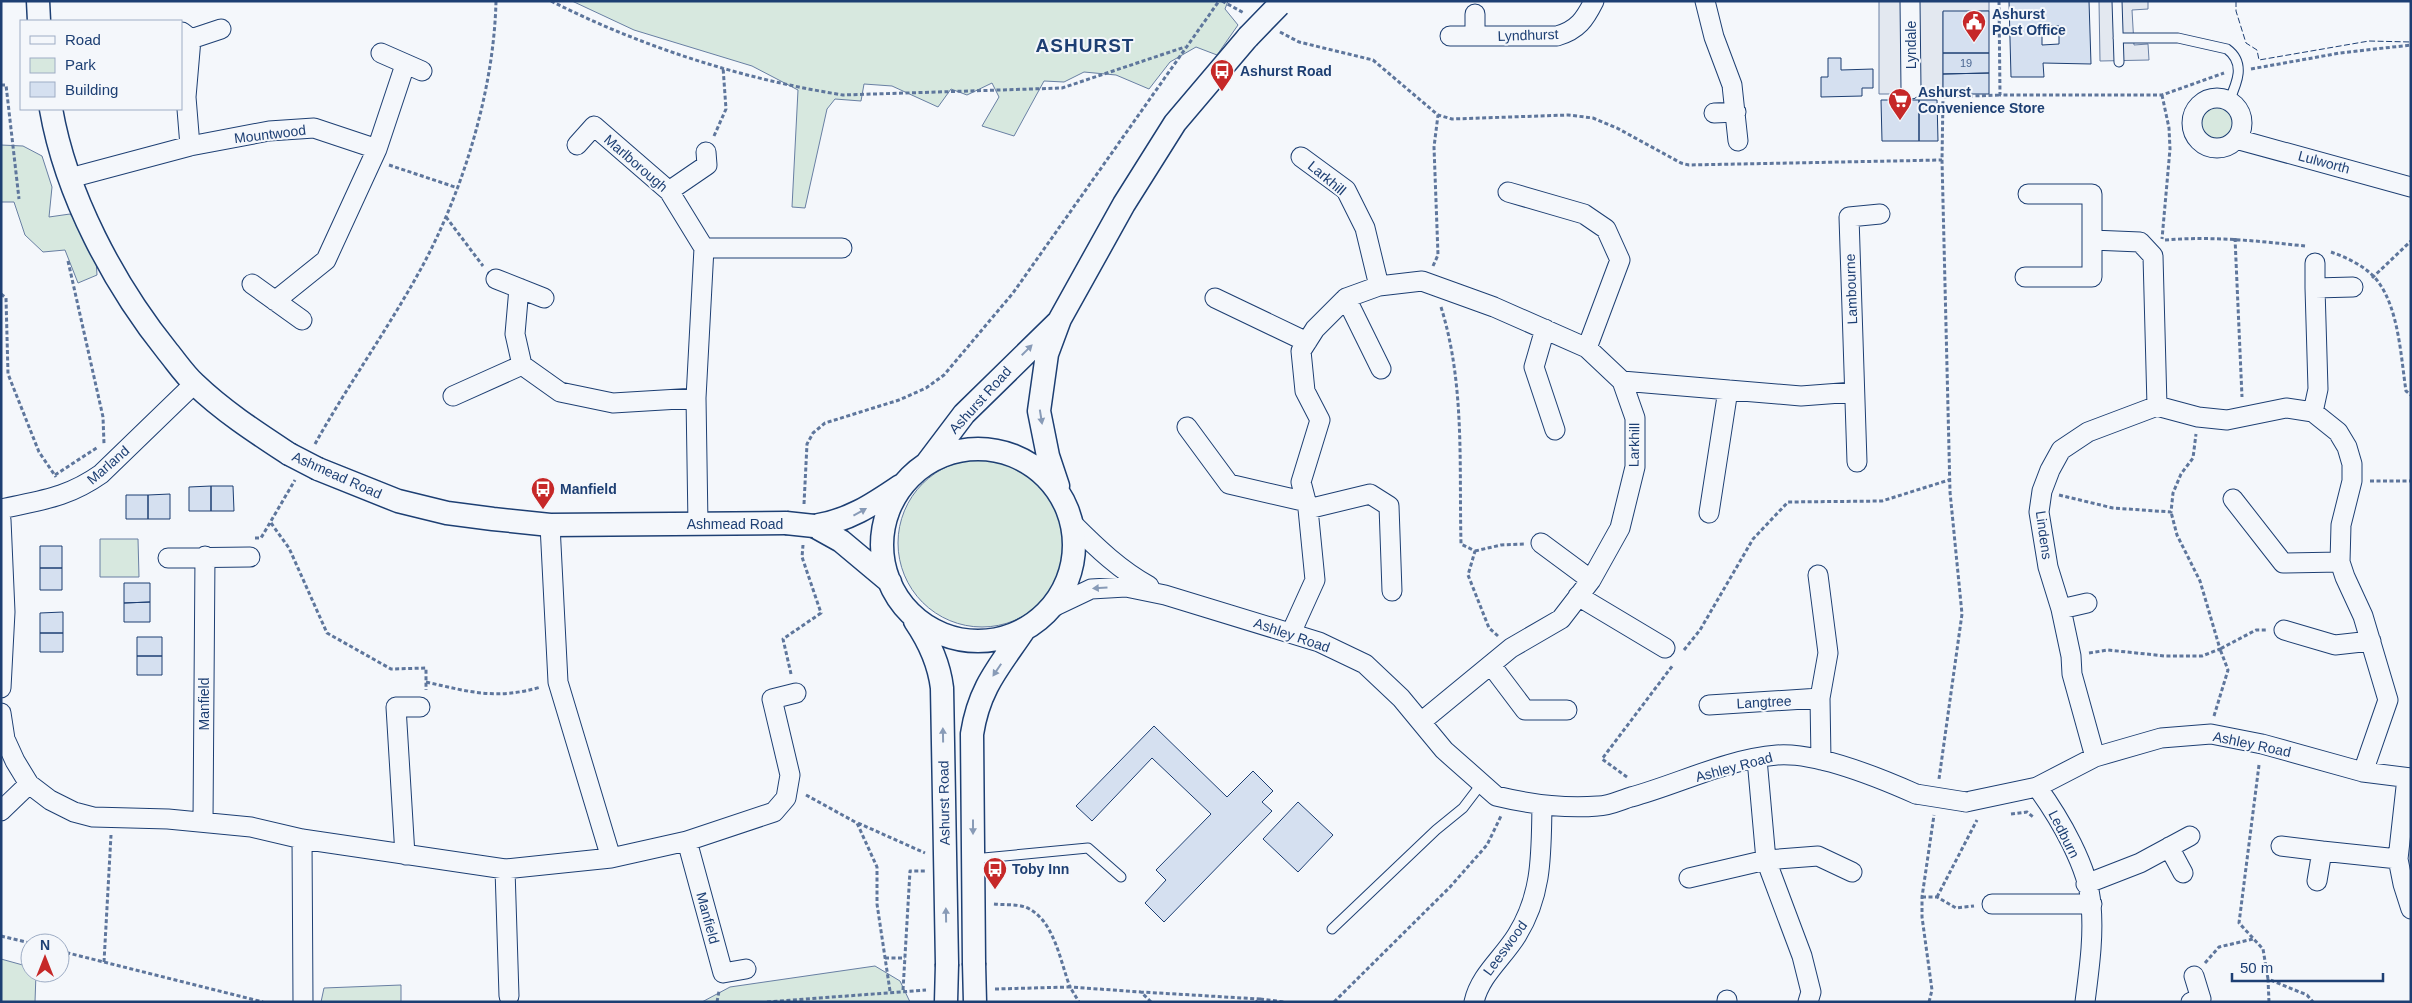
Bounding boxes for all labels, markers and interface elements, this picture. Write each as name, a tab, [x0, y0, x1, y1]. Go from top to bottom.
place label: Ashurst Post Office	[1992, 6, 2066, 38]
public building icon: Ashurst Post Office	[1961, 9, 1987, 43]
legend	[20, 20, 182, 110]
street label: Lyndale	[1903, 21, 1919, 69]
street label: Lyndhurst	[1497, 26, 1559, 44]
text: Road	[65, 31, 101, 48]
district label: ASHURST	[1036, 35, 1134, 56]
text: Park	[65, 56, 96, 73]
house number: 19	[1960, 57, 1972, 69]
bus stop icon: Ashurst Road	[1209, 58, 1235, 92]
place label: Ashurst Road	[1240, 63, 1332, 79]
text: Building	[65, 81, 118, 98]
place label: Ashurst Convenience Store	[1918, 84, 2045, 116]
supermarket icon: Ashurst Convenience Store	[1887, 87, 1913, 121]
street label: Mountwood	[233, 122, 307, 146]
street label: Marlborough	[601, 131, 671, 195]
street label: Lulworth	[2296, 147, 2352, 177]
street label: Larkhill	[1305, 158, 1349, 198]
street label: Lambourne	[1842, 253, 1860, 325]
one-way arrow	[1021, 344, 1033, 356]
street label: Ashurst Road	[946, 363, 1014, 437]
one-way arrow	[1037, 410, 1045, 426]
street label: Larkhill	[1626, 423, 1642, 467]
street label: Marland	[84, 442, 132, 488]
street label: Ashmead Road	[290, 448, 384, 502]
bus stop icon: Manfield	[530, 476, 556, 510]
place label: Manfield	[560, 481, 617, 497]
one-way arrow	[853, 508, 867, 516]
street label: Lindens	[2033, 510, 2055, 560]
street label: Ashmead Road	[687, 516, 783, 532]
one-way arrow	[1092, 585, 1108, 593]
street label: Ashley Road	[1252, 615, 1332, 655]
one-way arrow	[992, 663, 1002, 677]
street label: Manfield	[196, 678, 212, 730]
street label: Langtree	[1736, 693, 1792, 711]
one-way arrow	[939, 727, 947, 743]
street label: Ashley Road	[2212, 728, 2292, 760]
street label: Ashley Road	[1694, 749, 1774, 785]
street label: Ashurst Road	[935, 760, 953, 846]
street label: Ledburn	[2045, 807, 2083, 861]
one-way arrow	[969, 819, 977, 835]
bus stop icon: Toby Inn	[982, 856, 1008, 890]
place label: Toby Inn	[1012, 861, 1069, 877]
street label: Manfield	[693, 890, 723, 946]
one-way arrow	[942, 907, 950, 923]
street label: Leeswood	[1480, 917, 1530, 979]
north arrow	[20, 933, 70, 983]
text: N	[40, 937, 50, 953]
scale bar	[2232, 950, 2383, 982]
text: 50 m	[2240, 959, 2273, 976]

